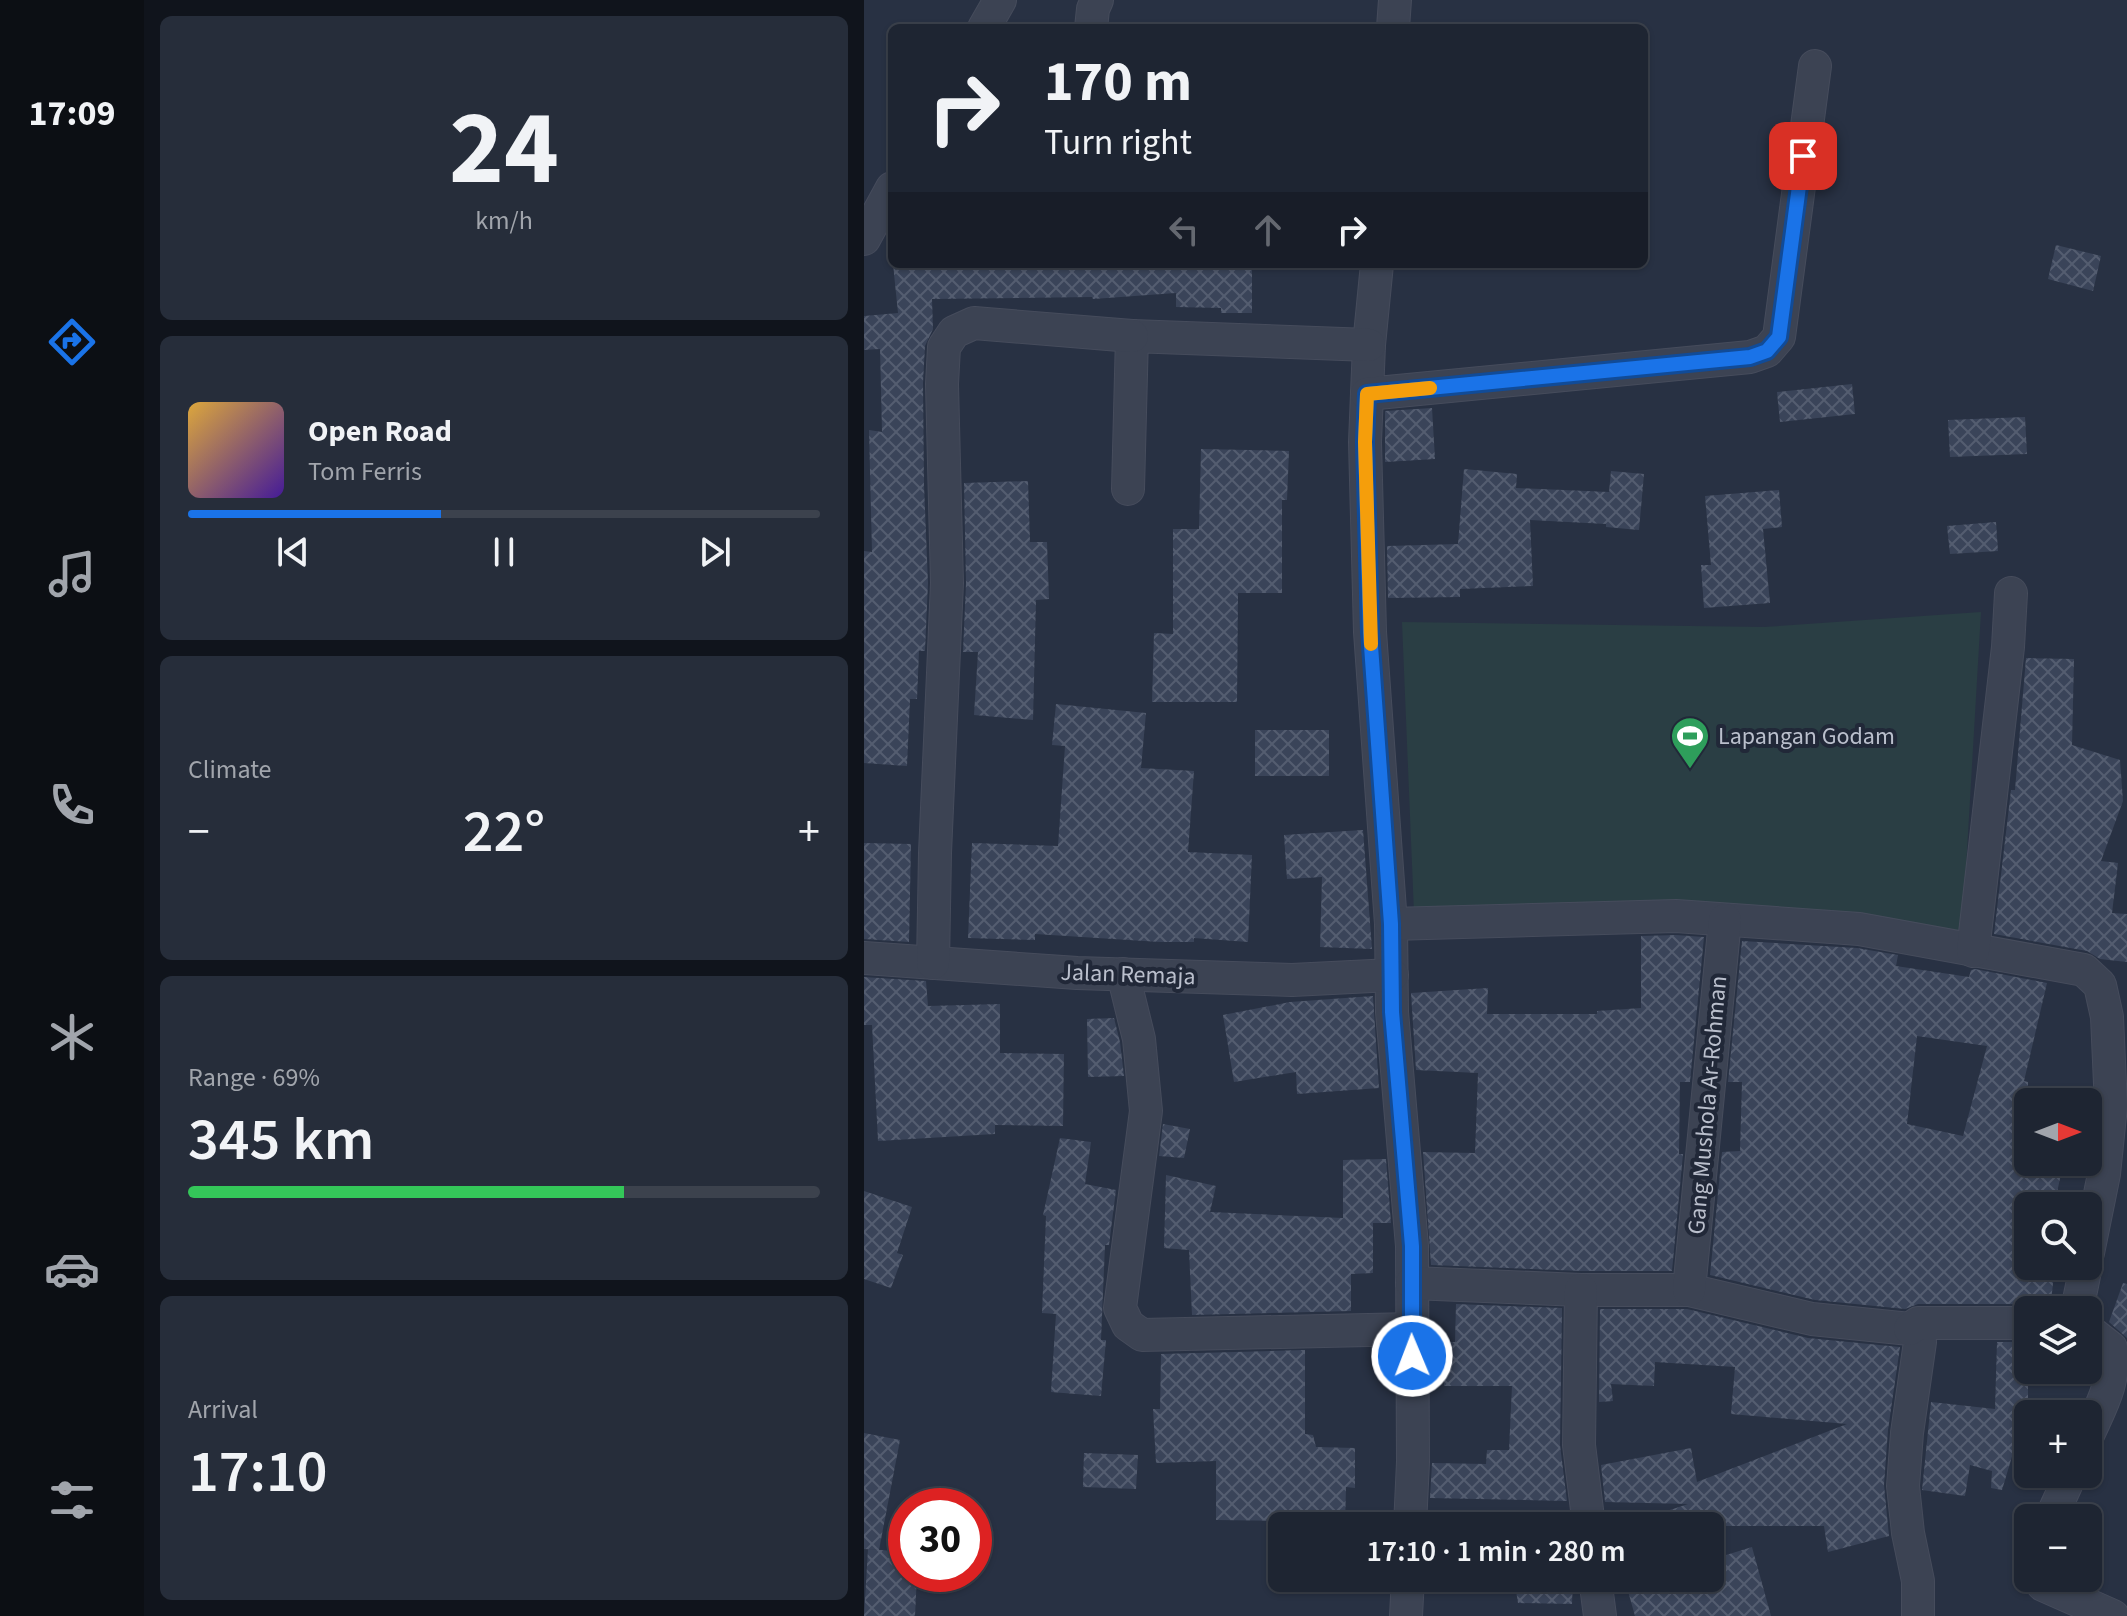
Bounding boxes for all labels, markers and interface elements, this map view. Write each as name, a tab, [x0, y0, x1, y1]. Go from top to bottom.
text: 170 m	[1044, 43, 1192, 122]
icon: right	[912, 56, 1016, 160]
text: 24	[449, 76, 559, 224]
text: 17:09	[29, 88, 115, 139]
text: Turn right	[1044, 117, 1192, 168]
pin	[1769, 122, 1837, 190]
icon: arrive	[1781, 134, 1825, 178]
text: km/h	[475, 202, 533, 239]
icon: left	[1162, 208, 1206, 252]
icon: ahead	[1246, 208, 1290, 252]
icon: right	[1330, 208, 1374, 252]
icon: directions	[44, 314, 100, 370]
text: Open Road	[308, 410, 452, 453]
text: Tom Ferris	[308, 453, 422, 490]
icon: previous	[271, 530, 315, 574]
icon: pause	[482, 530, 526, 574]
icon: next	[693, 530, 737, 574]
icon: music	[44, 546, 100, 602]
sports icon: Lapangan Godam	[1669, 715, 1711, 770]
place label: Lapangan Godam	[1718, 719, 1895, 754]
text: Climate	[188, 751, 272, 788]
icon: phone	[44, 777, 100, 833]
text: 22°	[463, 790, 545, 875]
text: −	[188, 801, 210, 864]
text: +	[798, 801, 820, 864]
street label: Jalan Remaja	[1060, 955, 1196, 994]
street label: Gang Mushola Ar-Rohman	[1679, 974, 1736, 1236]
icon: climate	[44, 1009, 100, 1065]
text: Range · 69%	[188, 1059, 320, 1096]
north arrow	[2014, 1088, 2102, 1176]
map controls	[2014, 1088, 2102, 1592]
text: 345 km	[188, 1098, 374, 1183]
button: search	[2014, 1192, 2102, 1280]
icon: car	[44, 1241, 100, 1297]
button: layers	[2014, 1296, 2102, 1384]
position arrow	[1370, 1314, 1454, 1398]
text: Arrival	[188, 1391, 258, 1428]
button: +	[2014, 1400, 2102, 1488]
text: 17:10	[188, 1430, 328, 1515]
icon: filters	[44, 1472, 100, 1528]
speed limit sign: 30	[888, 1488, 992, 1592]
button: −	[2014, 1504, 2102, 1592]
text: 17:10 · 1 min · 280 m	[1366, 1530, 1626, 1573]

